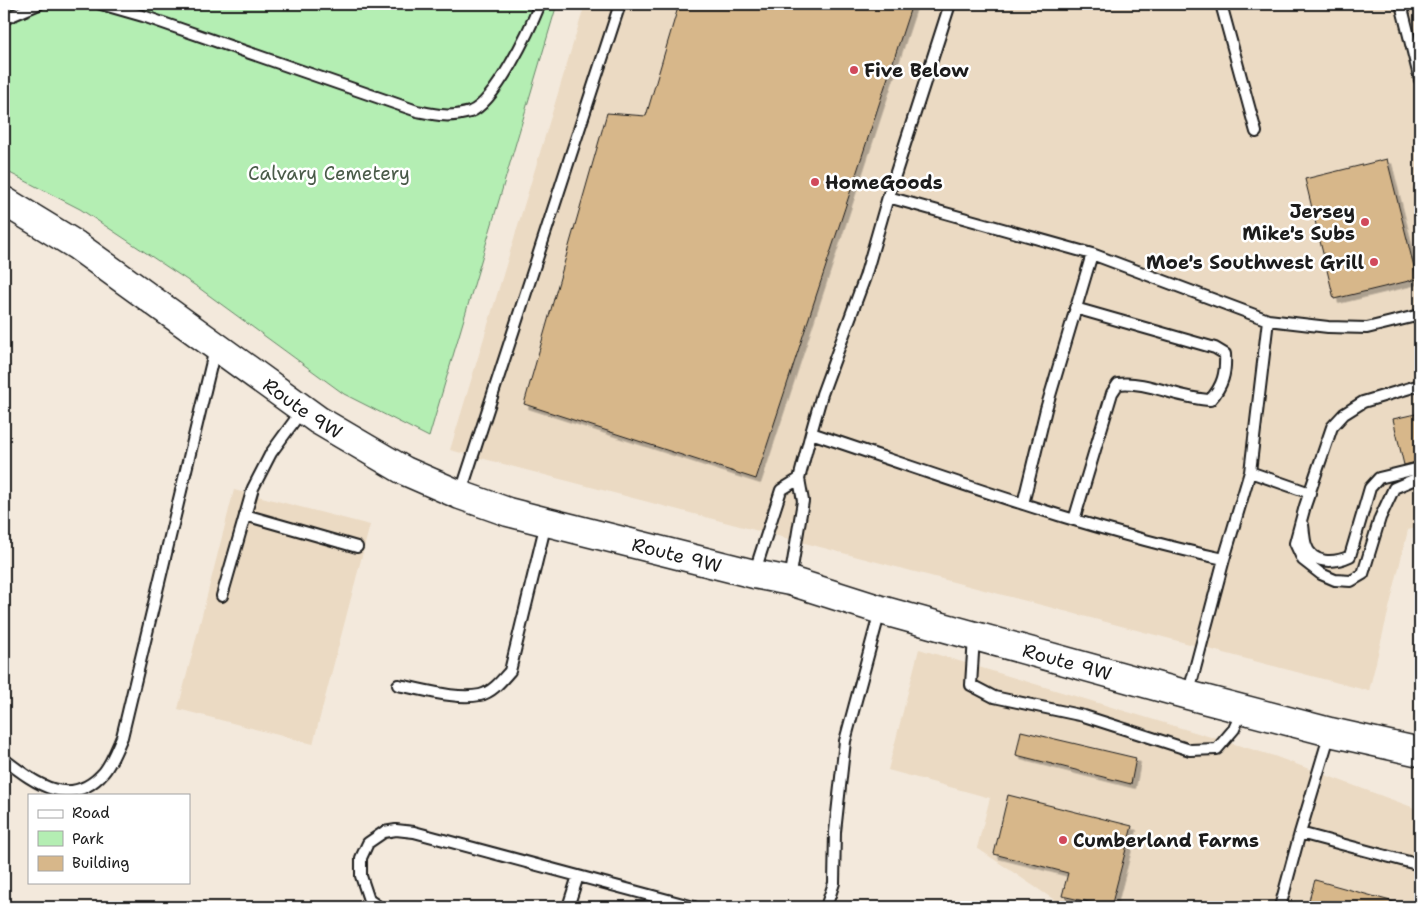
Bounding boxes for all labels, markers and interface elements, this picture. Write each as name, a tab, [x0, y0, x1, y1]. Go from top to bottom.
place label: Five Below	[864, 58, 970, 83]
marker: Five Below	[848, 64, 860, 76]
park label: Calvary Cemetery	[248, 161, 410, 186]
place label: HomeGoods	[825, 170, 943, 195]
marker: HomeGoods	[809, 176, 821, 188]
place label: Jersey Mike's Subs	[1242, 199, 1355, 246]
marker: Jersey Mike's Subs	[1359, 216, 1371, 228]
place label: Moe's Southwest Grill	[1146, 250, 1364, 275]
marker: Moe's Southwest Grill	[1368, 256, 1380, 268]
street label: Route 9W	[258, 372, 347, 445]
street label: Route 9W	[629, 532, 724, 578]
street label: Route 9W	[1020, 638, 1115, 686]
legend	[28, 794, 190, 884]
text: Road	[72, 803, 110, 823]
place label: Cumberland Farms	[1073, 828, 1259, 853]
text: Park	[72, 829, 104, 849]
marker: Cumberland Farms	[1057, 834, 1069, 846]
text: Building	[72, 853, 129, 873]

